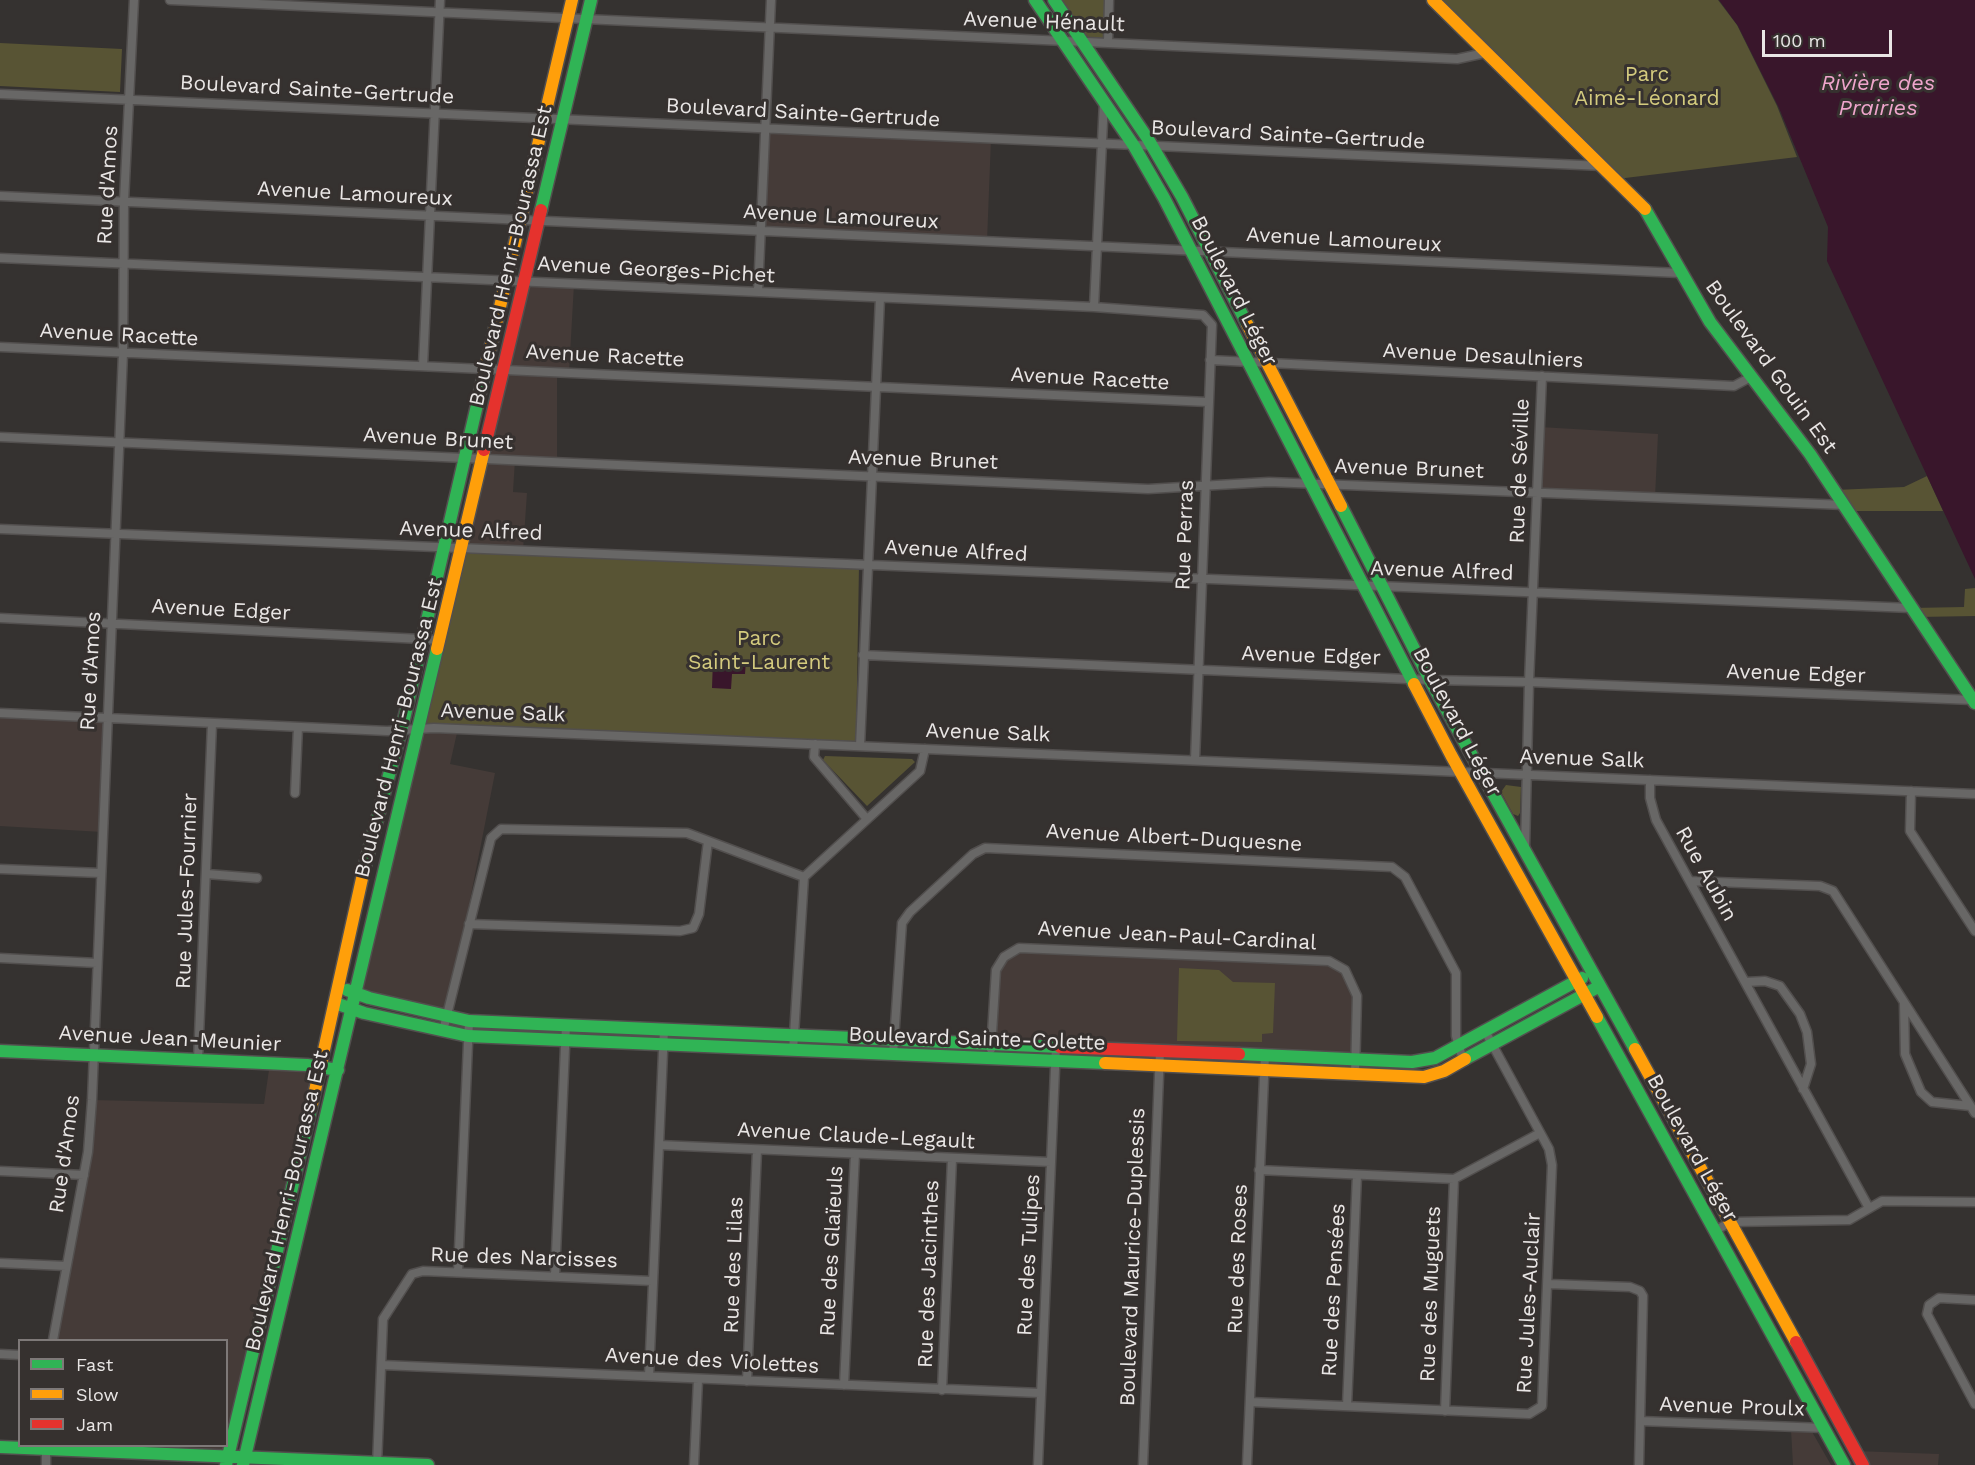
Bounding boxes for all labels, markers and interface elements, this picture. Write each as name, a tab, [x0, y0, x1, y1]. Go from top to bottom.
street label: Avenue Hénault	[963, 7, 1125, 37]
scale bar	[1765, 18, 1896, 56]
text: 100 m	[1773, 30, 1826, 51]
park label: Parc Aimé-Léonard	[1574, 62, 1720, 112]
street label: Boulevard Sainte-Gertrude	[179, 70, 455, 110]
water label: Rivière des Prairies	[1821, 71, 1935, 122]
street label: Boulevard Sainte-Gertrude	[665, 93, 941, 133]
street label: Boulevard Henri-Bourassa Est	[464, 103, 558, 409]
street label: Boulevard Sainte-Gertrude	[1150, 115, 1426, 155]
street label: Rue d'Amos	[92, 125, 124, 245]
street label: Avenue Lamoureux	[256, 176, 454, 212]
street label: Avenue Lamoureux	[742, 199, 940, 235]
street label: Boulevard Léger	[1185, 212, 1283, 370]
street label: Avenue Lamoureux	[1245, 222, 1443, 258]
street label: Avenue Georges-Pichet	[536, 251, 776, 289]
street label: Boulevard Gouin Est	[1700, 275, 1842, 459]
street label: Avenue Racette	[39, 318, 199, 352]
street label: Avenue Desaulniers	[1382, 338, 1584, 374]
street label: Avenue Racette	[525, 339, 685, 373]
street label: Avenue Racette	[1010, 362, 1170, 396]
street label: Rue de Séville	[1505, 398, 1535, 544]
street label: Avenue Brunet	[362, 422, 514, 456]
street label: Avenue Brunet	[847, 445, 999, 475]
street label: Avenue Brunet	[1333, 454, 1485, 484]
street label: Rue Perras	[1170, 479, 1200, 591]
street label: Avenue Alfred	[399, 516, 543, 546]
street label: Avenue Alfred	[884, 535, 1028, 567]
street label: Avenue Alfred	[1370, 556, 1514, 586]
street label: Boulevard Henri-Bourassa Est	[350, 576, 448, 880]
street label: Avenue Edger	[151, 594, 291, 626]
street label: Rue d'Amos	[75, 611, 107, 731]
park label: Parc Saint-Laurent	[688, 626, 830, 676]
street label: Avenue Edger	[1241, 641, 1381, 671]
street label: Boulevard Léger	[1407, 643, 1507, 801]
street label: Avenue Edger	[1726, 659, 1866, 689]
street label: Avenue Salk	[440, 698, 566, 728]
street label: Avenue Salk	[925, 718, 1051, 748]
street label: Avenue Salk	[1519, 744, 1645, 774]
street label: Rue Jules-Fournier	[171, 793, 203, 989]
street label: Avenue Albert-Duquesne	[1045, 819, 1303, 857]
street label: Rue Aubin	[1670, 822, 1742, 926]
street label: Avenue Jean-Paul-Cardinal	[1037, 916, 1317, 956]
street label: Avenue Jean-Meunier	[58, 1021, 282, 1057]
street label: Boulevard Sainte-Colette	[848, 1022, 1106, 1056]
street label: Boulevard Henri-Bourassa Est	[240, 1048, 334, 1354]
street label: Boulevard Léger	[1641, 1070, 1743, 1226]
street label: Rue d'Amos	[44, 1093, 86, 1215]
street label: Boulevard Maurice-Duplessis	[1115, 1107, 1151, 1407]
street label: Avenue Claude-Legault	[736, 1117, 976, 1155]
street label: Rue des Glaïeuls	[815, 1165, 849, 1337]
street label: Rue des Tulipes	[1012, 1173, 1046, 1337]
street label: Rue des Jacinthes	[913, 1180, 945, 1368]
street label: Rue des Roses	[1223, 1184, 1253, 1334]
street label: Rue des Lilas	[719, 1196, 749, 1334]
street label: Rue des Pensées	[1317, 1203, 1351, 1377]
street label: Rue des Muguets	[1415, 1206, 1447, 1382]
street label: Rue Jules-Auclair	[1512, 1212, 1546, 1394]
street label: Rue des Narcisses	[430, 1242, 618, 1274]
legend	[18, 1339, 228, 1447]
street label: Avenue des Violettes	[604, 1343, 820, 1379]
text: Fast	[76, 1354, 113, 1375]
text: Slow	[76, 1384, 119, 1405]
street label: Avenue Proulx	[1659, 1392, 1805, 1422]
text: Jam	[76, 1414, 113, 1435]

